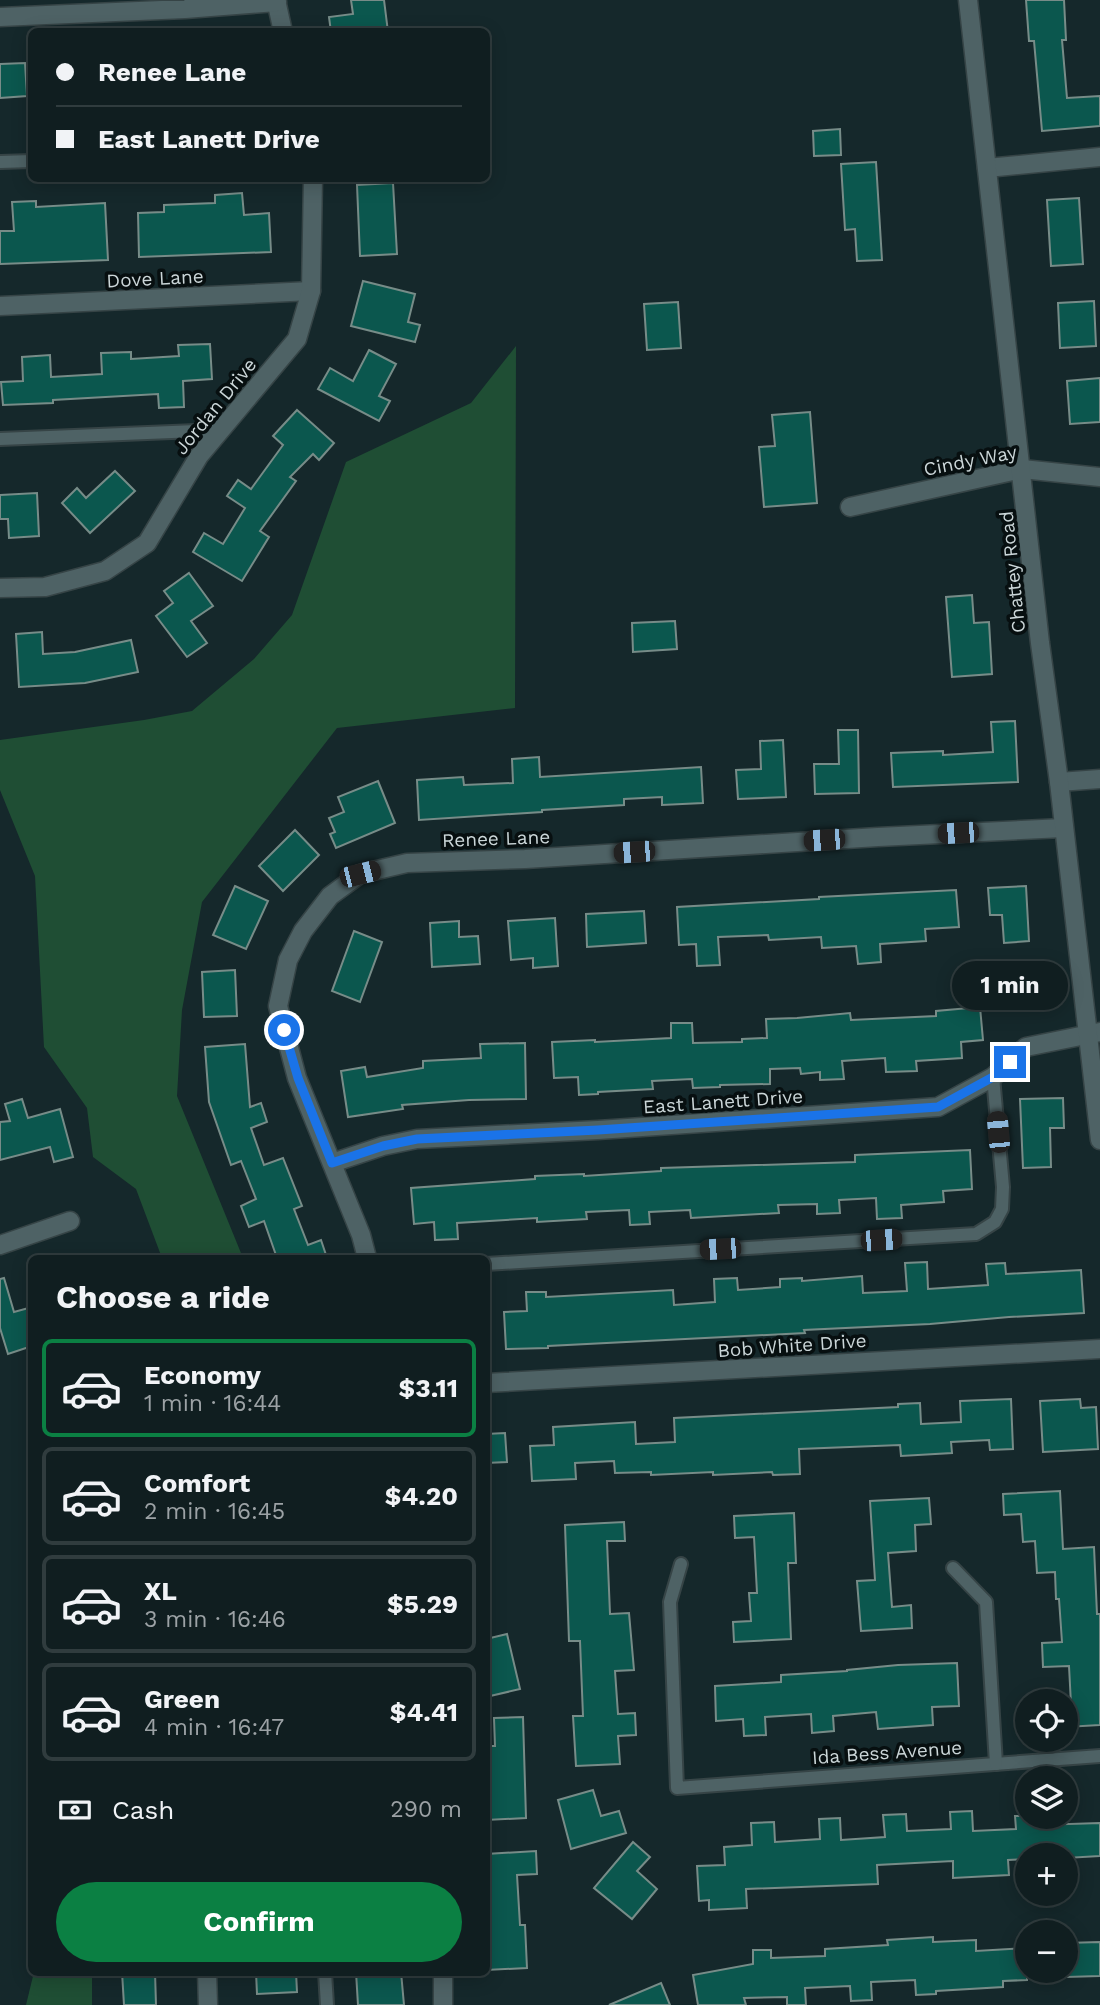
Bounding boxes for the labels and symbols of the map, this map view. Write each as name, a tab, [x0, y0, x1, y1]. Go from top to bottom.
street label: Dove Lane	[106, 264, 204, 293]
street label: Jordan Drive	[169, 353, 261, 459]
street label: Cindy Way	[921, 440, 1019, 481]
street label: Chattey Road	[995, 510, 1030, 634]
car	[937, 821, 980, 845]
street label: Renee Lane	[442, 825, 551, 852]
car	[803, 828, 846, 852]
car	[613, 840, 656, 864]
car	[338, 859, 383, 889]
callout: 1 min	[952, 960, 1068, 1010]
route start	[268, 1014, 300, 1046]
route end	[994, 1046, 1026, 1078]
street label: East Lanett Drive	[642, 1084, 804, 1119]
car	[986, 1110, 1011, 1154]
car	[860, 1228, 903, 1252]
car	[699, 1237, 742, 1261]
street label: Bob White Drive	[717, 1329, 867, 1362]
street label: Ida Bess Avenue	[811, 1736, 963, 1769]

